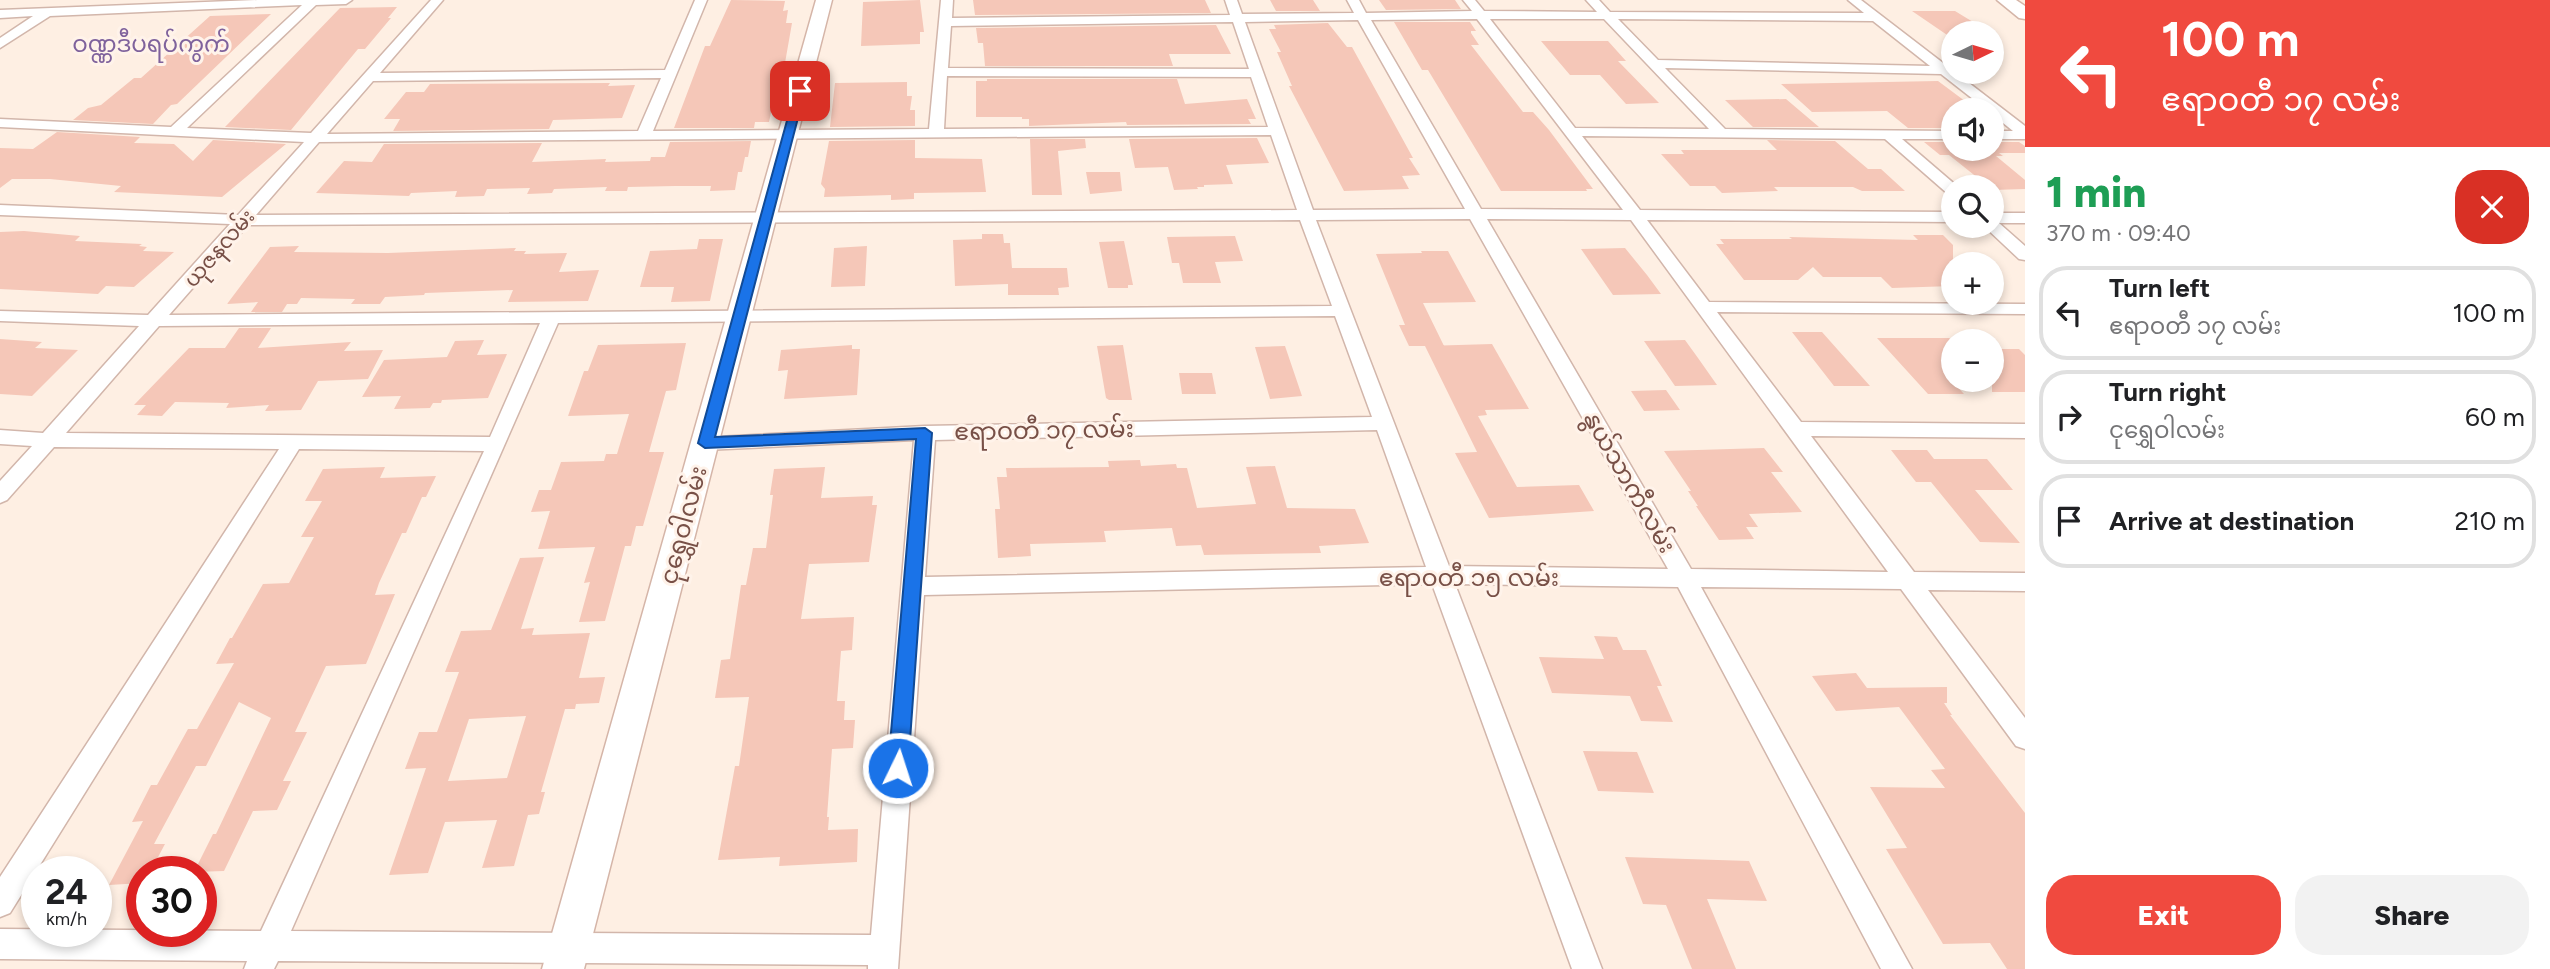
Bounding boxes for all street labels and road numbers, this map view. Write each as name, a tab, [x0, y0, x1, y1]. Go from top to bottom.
street label: ယုဇနလမ်း	[176, 202, 263, 295]
street label: နွယ်သာကီလမ်း	[1574, 406, 1683, 560]
street label: ဧရာဝတီ ၁၇ လမ်း	[954, 413, 1134, 451]
street label: ငုရွှေဝါလမ်း	[652, 462, 718, 589]
street label: ဧရာဝတီ ၁၅ လမ်း	[1379, 562, 1559, 597]

